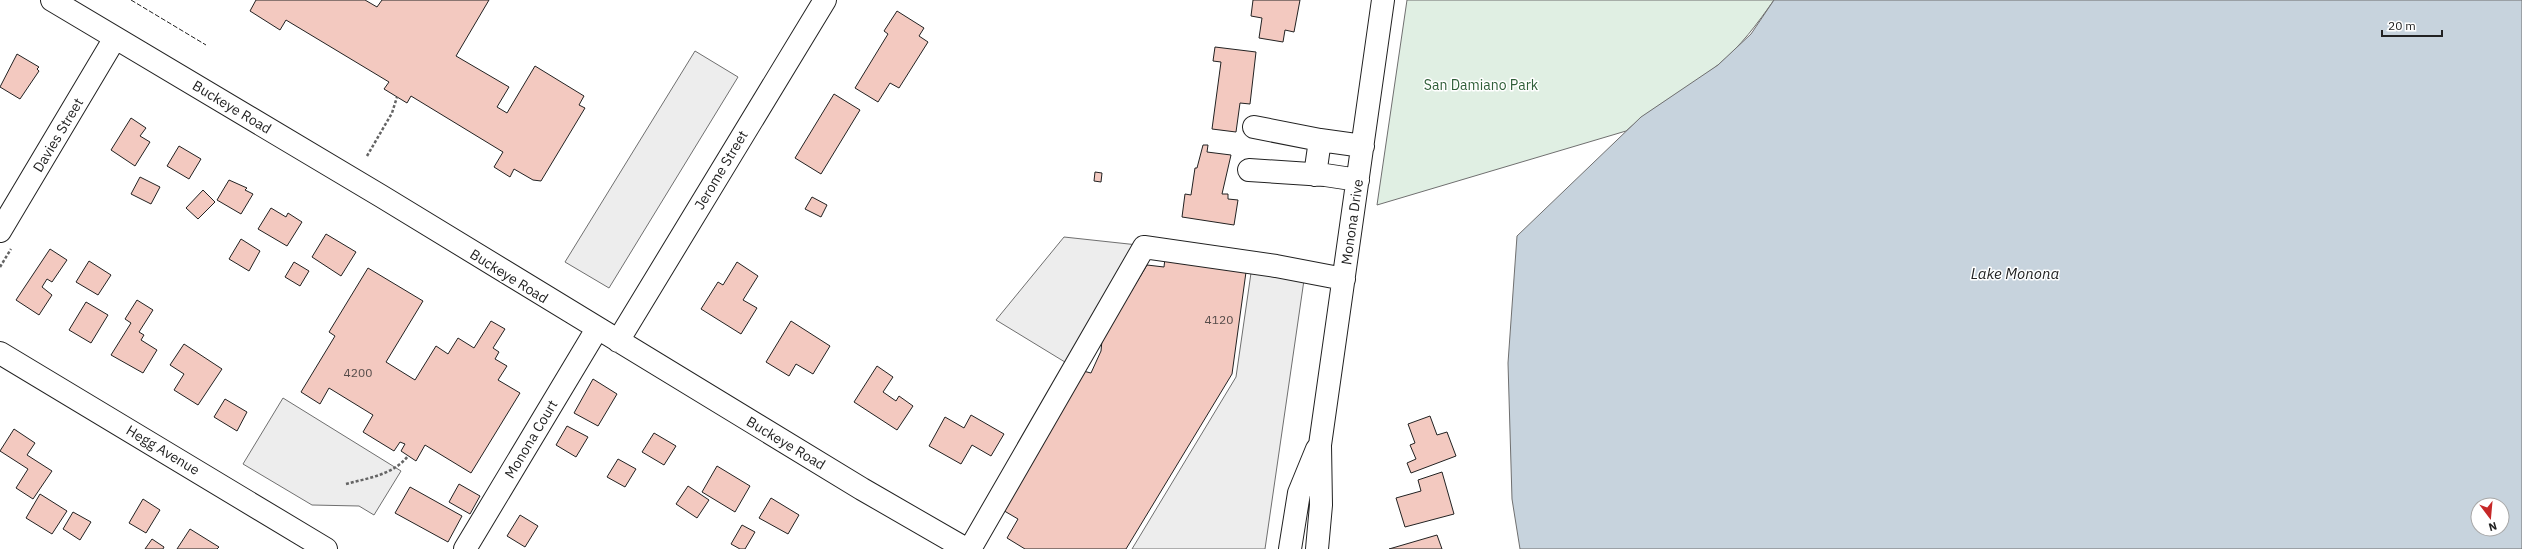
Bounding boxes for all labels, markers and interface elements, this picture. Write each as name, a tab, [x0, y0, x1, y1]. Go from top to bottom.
scale bar	[2382, 12, 2442, 38]
text: 20 m	[2388, 18, 2416, 33]
street label: Buckeye Road	[189, 76, 275, 138]
park label: San Damiano Park	[1424, 76, 1539, 94]
street label: Davies Street	[29, 95, 87, 175]
street label: Jerome Street	[690, 127, 752, 213]
street label: Monona Drive	[1337, 178, 1367, 266]
street label: Buckeye Road	[466, 245, 552, 307]
water label: Lake Monona	[1971, 264, 2059, 283]
house number: 4120	[1205, 312, 1233, 327]
house number: 4200	[344, 365, 372, 380]
street label: Monona Court	[501, 396, 562, 481]
street label: Buckeye Road	[743, 412, 829, 474]
street label: Hegg Avenue	[123, 421, 203, 479]
north arrow	[2470, 497, 2510, 537]
text: N	[2487, 519, 2499, 534]

